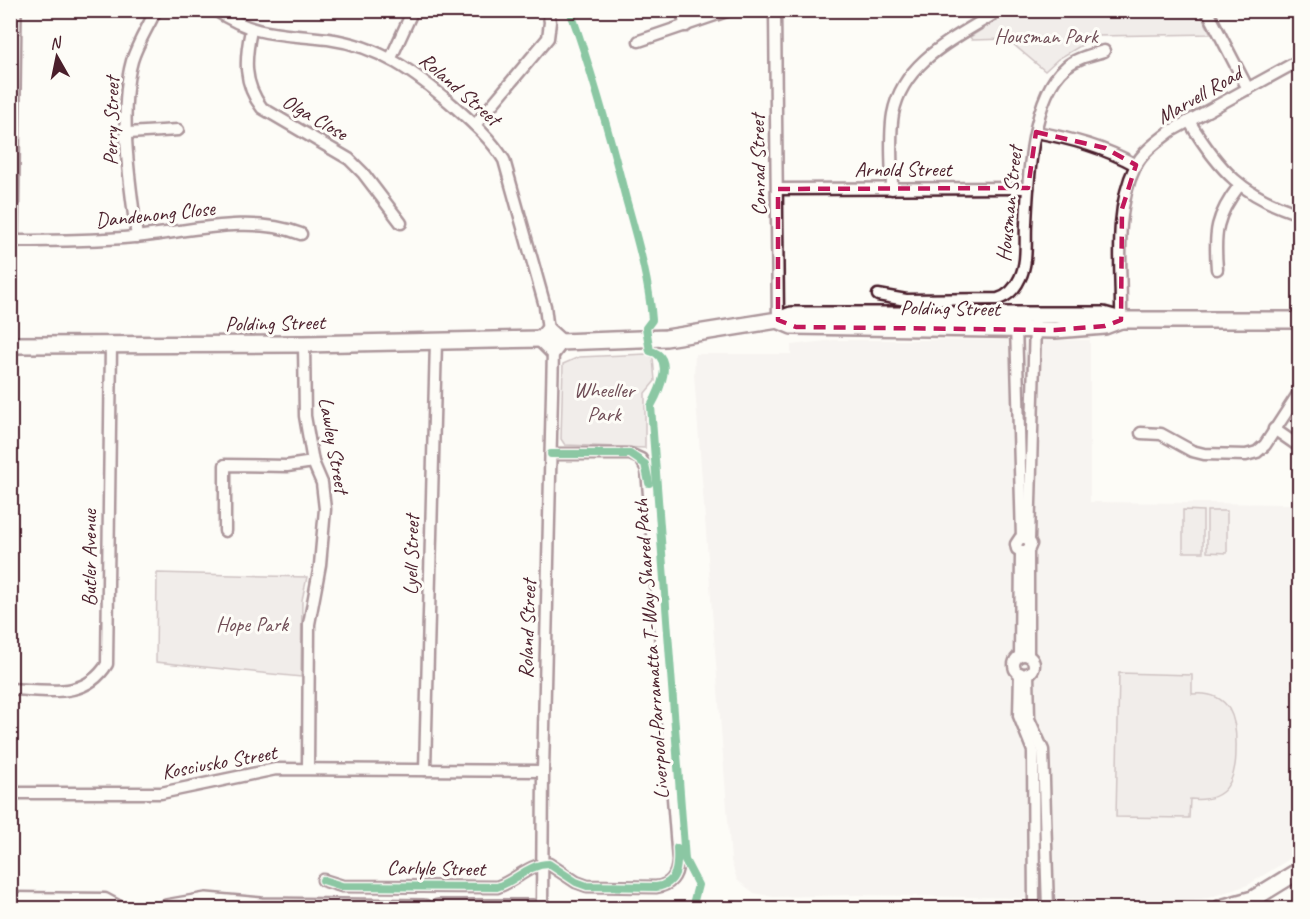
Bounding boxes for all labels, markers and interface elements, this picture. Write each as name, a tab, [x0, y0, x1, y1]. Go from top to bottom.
park label: Housman Park	[994, 23, 1099, 49]
north arrow	[27, 27, 87, 87]
text: N	[48, 32, 64, 54]
street label: Roland Street	[414, 47, 508, 133]
street label: Marvell Road	[1152, 58, 1249, 130]
street label: Perry Street	[97, 73, 125, 166]
street label: Olga Close	[278, 88, 353, 147]
street label: Conrad Street	[744, 111, 772, 216]
street label: Housman Street	[990, 142, 1028, 263]
street label: Arnold Street	[855, 156, 954, 182]
street label: Dandenong Close	[94, 195, 217, 233]
street label: Polding Street	[900, 294, 1002, 322]
street label: Polding Street	[225, 309, 327, 337]
park label: Wheeller Park	[574, 377, 637, 427]
street label: Lawley Street	[313, 395, 356, 498]
street label: Liverpool-Parramatta T-Way Shared Path	[628, 498, 674, 800]
street label: Butler Avenue	[76, 508, 102, 606]
street label: Lyell Street	[397, 512, 425, 595]
street label: Roland Street	[512, 576, 542, 679]
park label: Hope Park	[216, 611, 289, 637]
street label: Kosciusko Street	[160, 739, 280, 785]
street label: Carlyle Street	[387, 854, 487, 882]

